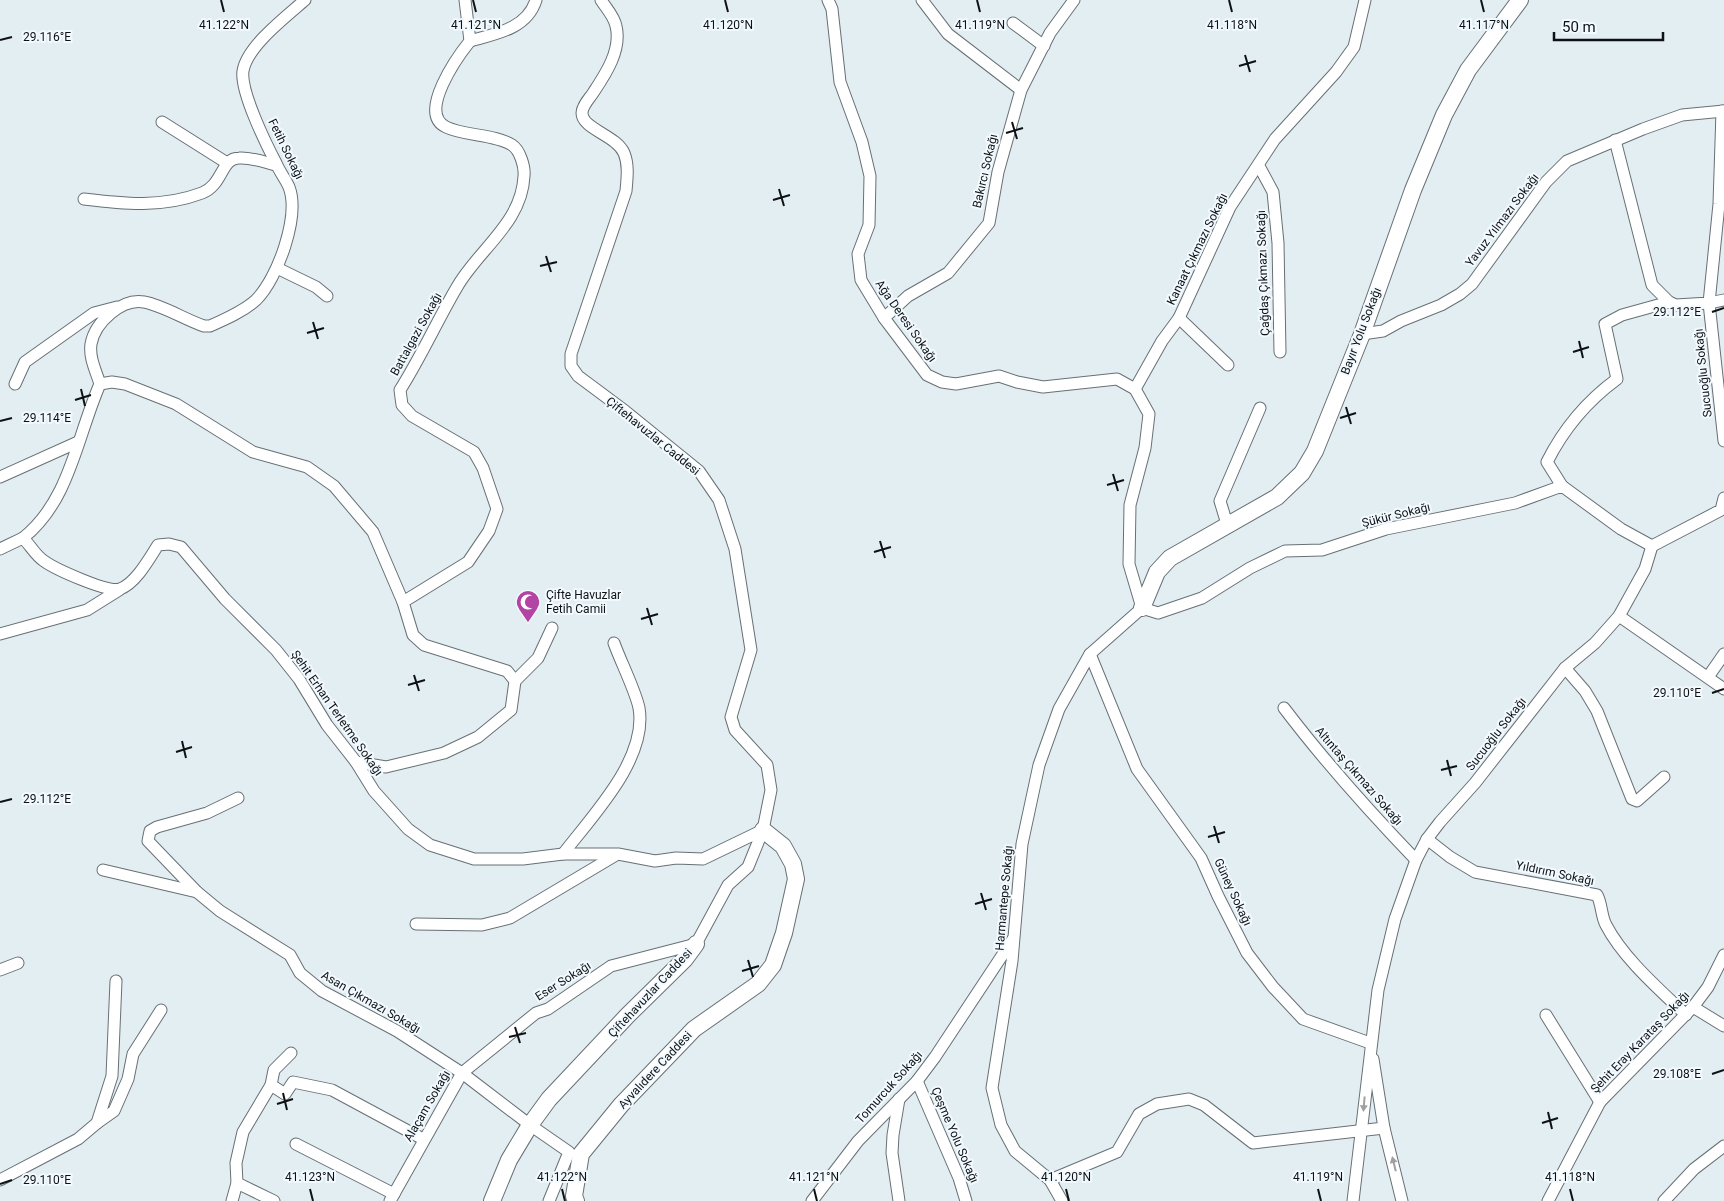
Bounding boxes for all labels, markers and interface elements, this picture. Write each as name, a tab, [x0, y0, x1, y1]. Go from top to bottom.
scale bar	[1554, 10, 1663, 42]
text: 41.122°N	[199, 18, 249, 32]
text: 41.121°N	[451, 18, 501, 32]
text: 41.120°N	[703, 18, 753, 32]
text: 41.119°N	[955, 18, 1005, 32]
text: 41.118°N	[1207, 18, 1257, 32]
text: 41.117°N	[1459, 18, 1509, 32]
text: 50 m	[1562, 18, 1596, 36]
text: 29.116°E	[23, 30, 71, 44]
street label: Fetih Sokağı	[265, 116, 307, 182]
street label: Bakırcı Sokağı	[970, 133, 1000, 209]
street label: Yavuz Yılmazı Sokağı	[1462, 171, 1542, 269]
street label: Kanaat Çıkmazı Sokağı	[1164, 191, 1230, 307]
street label: Çağdaş Çıkmazı Sokağı	[1254, 210, 1272, 336]
street label: Ağa Deresi Sokağı	[872, 277, 940, 365]
street label: Bayır Yolu Sokağı	[1338, 286, 1384, 376]
street label: Battalgazi Sokağı	[387, 290, 445, 378]
text: 29.112°E	[1653, 305, 1701, 319]
street label: Sucuoğlu Sokağı	[1691, 328, 1715, 418]
street label: Çiftehavuzlar Caddesi	[603, 394, 703, 478]
text: 29.114°E	[23, 411, 71, 425]
street label: Şükür Sokağı	[1360, 500, 1432, 530]
place label: Çifte Havuzlar Fetih Camii	[546, 588, 621, 616]
mosque icon: Çifte Havuzlar Fetih Camii	[515, 589, 541, 623]
street label: Şehit Erhan Terletme Sokağı	[288, 648, 386, 778]
text: 29.110°E	[1653, 686, 1701, 700]
street label: Sucuoğlu Sokağı	[1463, 695, 1529, 773]
street label: Altıntaş Çıkmazı Sokağı	[1312, 724, 1406, 828]
text: 29.112°E	[23, 792, 71, 806]
street label: Harmantepe Sokağı	[992, 845, 1016, 951]
street label: Güney Sokağı	[1211, 856, 1255, 928]
street label: Yıldırım Sokağı	[1515, 858, 1595, 888]
street label: Çiftehavuzlar Caddesi	[605, 946, 695, 1040]
street label: Eser Sokağı	[533, 958, 593, 1004]
street label: Asan Çıkmazı Sokağı	[319, 968, 423, 1036]
street label: Şehit Eray Karataş Sokağı	[1588, 988, 1692, 1096]
street label: Ayvalıdere Caddesi	[615, 1028, 695, 1112]
street label: Tomurcuk Sokağı	[853, 1048, 925, 1126]
text: 29.108°E	[1653, 1067, 1701, 1081]
street label: Alaçam Sokağı	[401, 1068, 453, 1144]
street label: Çeşme Yolu Sokağı	[928, 1085, 982, 1185]
one-way arrow	[1360, 1097, 1368, 1113]
one-way arrow	[1390, 1157, 1398, 1172]
text: 41.123°N	[285, 1170, 335, 1184]
text: 41.122°N	[537, 1170, 587, 1184]
text: 41.121°N	[789, 1170, 839, 1184]
text: 41.120°N	[1041, 1170, 1091, 1184]
text: 41.119°N	[1293, 1170, 1343, 1184]
text: 41.118°N	[1545, 1170, 1595, 1184]
text: 29.110°E	[23, 1173, 71, 1187]

